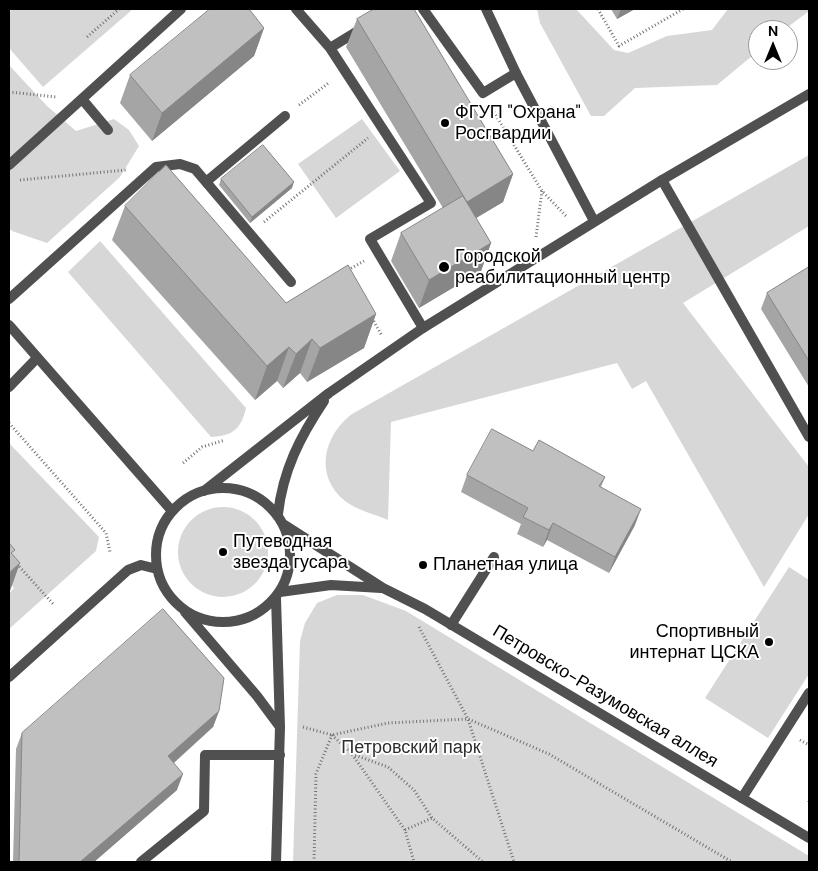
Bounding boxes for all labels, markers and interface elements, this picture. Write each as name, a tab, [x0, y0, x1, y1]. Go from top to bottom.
north arrow	[748, 20, 798, 70]
text: N	[768, 22, 778, 40]
place label: ФГУП "Охрана" Росгвардии	[455, 102, 581, 144]
marker: ФГУП "Охрана" Росгвардии	[439, 117, 451, 129]
place label: Городской реабилитационный центр	[455, 246, 670, 288]
marker: Городской реабилитационный центр	[437, 260, 451, 274]
place label: Путеводная звезда гусара	[233, 531, 348, 574]
marker: Путеводная звезда гусара	[217, 546, 229, 558]
place label: Планетная улица	[433, 554, 578, 576]
marker: Планетная улица	[417, 559, 429, 571]
street label: Петровско-Разумовская аллея	[488, 621, 722, 773]
place label: Спортивный интернат ЦСКА	[630, 621, 759, 664]
marker: Спортивный интернат ЦСКА	[763, 636, 775, 648]
park label: Петровский парк	[341, 737, 481, 759]

